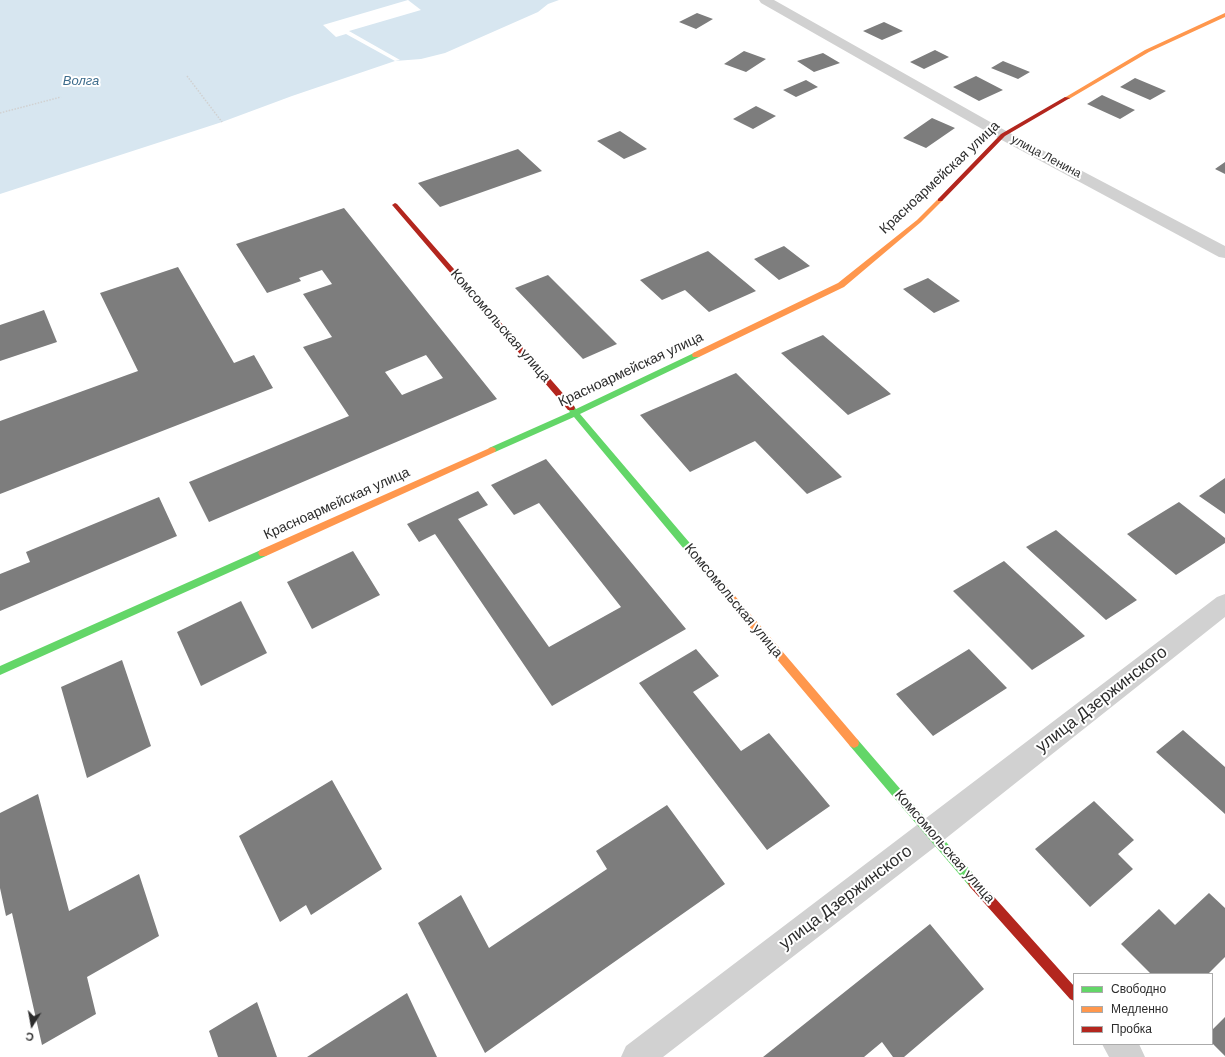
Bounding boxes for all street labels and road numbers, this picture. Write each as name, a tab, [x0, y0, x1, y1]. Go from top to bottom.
street label: Красноармейская улица	[876, 118, 1004, 238]
street label: улица Ленина	[1008, 132, 1084, 182]
street label: Комсомольская улица	[446, 266, 554, 386]
street label: Красноармейская улица	[556, 329, 706, 411]
street label: Красноармейская улица	[261, 464, 413, 544]
street label: Комсомольская улица	[680, 540, 786, 662]
street label: улица Дзержинского	[1032, 642, 1172, 758]
street label: Комсомольская улица	[890, 787, 998, 907]
street label: улица Дзержинского	[776, 841, 916, 955]

